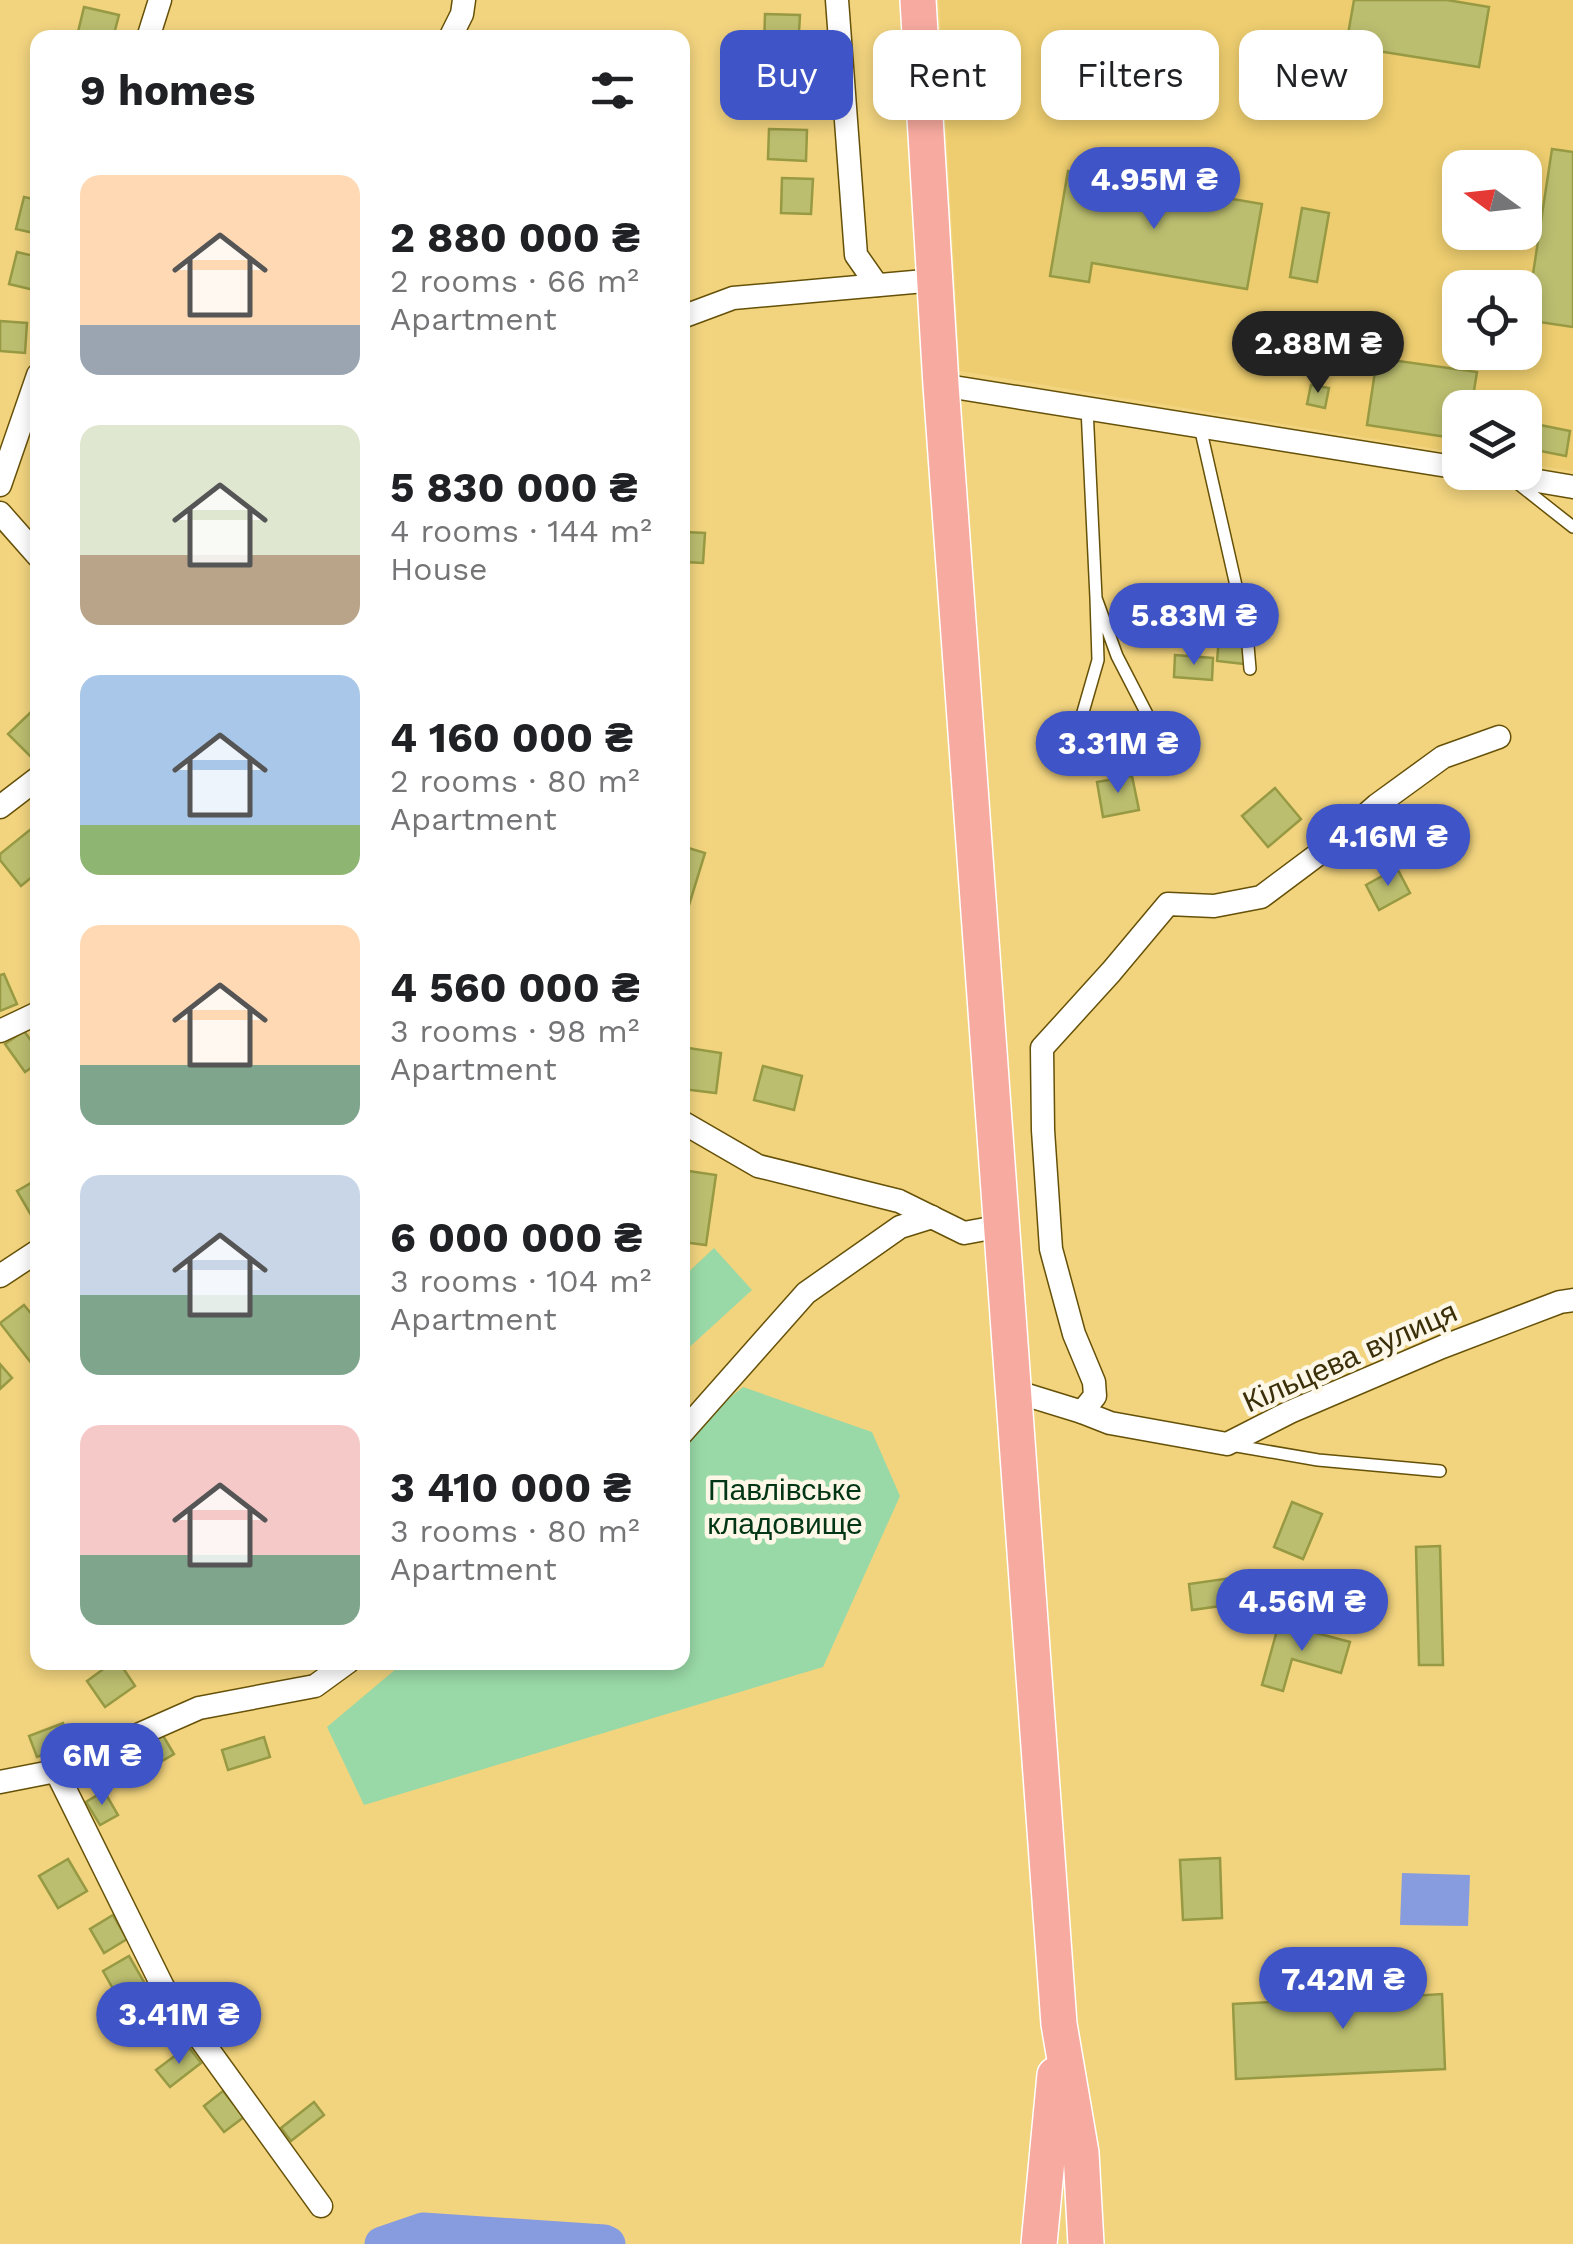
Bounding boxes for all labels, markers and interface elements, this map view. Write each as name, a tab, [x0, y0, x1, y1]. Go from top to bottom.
chip: Buy	[720, 30, 853, 120]
chip: Rent	[873, 30, 1021, 120]
chip: Filters	[1041, 30, 1219, 120]
chip: New	[1239, 30, 1383, 120]
icon: filters	[585, 63, 640, 118]
text: 9 homes	[80, 66, 255, 115]
pin: 4.95M ₴	[1062, 147, 1246, 232]
north arrow	[1442, 150, 1542, 250]
map controls	[1442, 150, 1542, 490]
text: 4.95M ₴	[1090, 160, 1218, 198]
text: 2 880 000 ₴	[390, 213, 640, 262]
icon: home	[160, 215, 280, 335]
text: 2 rooms · 66 m²	[390, 262, 639, 300]
button: locate	[1442, 270, 1542, 370]
text: Apartment	[390, 300, 557, 338]
pin: 2.88M ₴	[1226, 311, 1410, 396]
text: 2.88M ₴	[1254, 324, 1382, 362]
button: layers	[1442, 390, 1542, 490]
text: 5 830 000 ₴	[390, 463, 638, 512]
icon: home	[160, 465, 280, 585]
text: 4 rooms · 144 m²	[390, 512, 652, 550]
text: House	[390, 550, 488, 588]
pin: 5.83M ₴	[1102, 583, 1286, 668]
text: 5.83M ₴	[1131, 596, 1257, 634]
pin: 3.31M ₴	[1026, 711, 1210, 796]
text: 4 160 000 ₴	[390, 713, 633, 762]
icon: home	[160, 715, 280, 835]
text: 3.31M ₴	[1058, 724, 1178, 762]
text: 2 rooms · 80 m²	[390, 762, 640, 800]
text: Apartment	[390, 800, 557, 838]
pin: 4.16M ₴	[1296, 804, 1480, 889]
text: 4.16M ₴	[1328, 817, 1448, 855]
text: 4 560 000 ₴	[390, 963, 640, 1012]
icon: home	[160, 965, 280, 1085]
text: 3 rooms · 98 m²	[390, 1012, 639, 1050]
text: Apartment	[390, 1050, 557, 1088]
text: 6 000 000 ₴	[390, 1213, 642, 1262]
icon: home	[160, 1215, 280, 1335]
text: 3 rooms · 104 m²	[390, 1262, 651, 1300]
street label: Кільцева вулиця	[1237, 1294, 1462, 1419]
text: Apartment	[390, 1300, 557, 1338]
text: 3 410 000 ₴	[390, 1463, 631, 1512]
icon: home	[160, 1465, 280, 1585]
park label: Павлівське кладовище	[707, 1472, 863, 1541]
text: 3 rooms · 80 m²	[390, 1512, 640, 1550]
text: Apartment	[390, 1550, 557, 1588]
pin: 4.56M ₴	[1210, 1569, 1394, 1654]
text: 4.56M ₴	[1238, 1582, 1366, 1620]
pin: 6M ₴	[43, 1723, 161, 1808]
text: 6M ₴	[62, 1736, 142, 1774]
pin: 7.42M ₴	[1251, 1947, 1435, 2032]
text: 7.42M ₴	[1281, 1960, 1405, 1998]
pin: 3.41M ₴	[87, 1982, 271, 2067]
text: 3.41M ₴	[118, 1995, 240, 2033]

